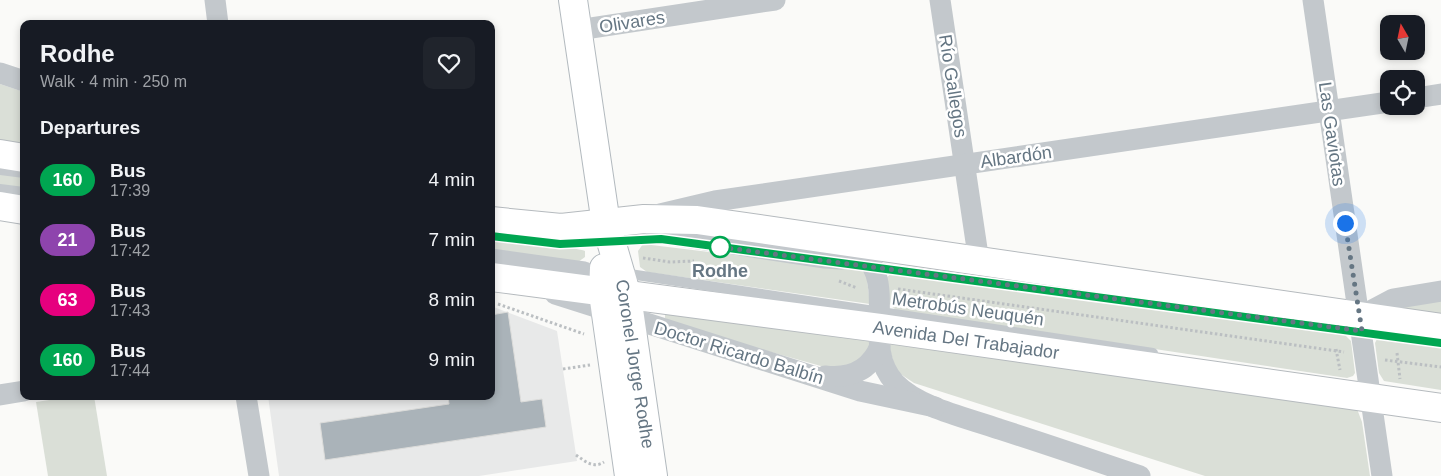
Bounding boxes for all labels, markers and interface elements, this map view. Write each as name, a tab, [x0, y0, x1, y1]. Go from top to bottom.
street label: Olivares	[598, 7, 666, 37]
north arrow	[1380, 15, 1425, 60]
map controls	[1380, 15, 1425, 115]
street label: Río Gallegos	[935, 33, 971, 139]
button: heart	[423, 37, 475, 89]
text: Rodhe	[40, 40, 115, 67]
button: locate	[1380, 70, 1425, 115]
text: Walk · 4 min · 250 m	[40, 73, 187, 90]
street label: Las Gaviotas	[1315, 81, 1349, 187]
text: Departures	[40, 117, 140, 138]
street label: Albardón	[979, 142, 1053, 172]
text: Bus	[110, 160, 146, 181]
text: 4 min	[429, 169, 475, 190]
text: 160	[52, 170, 83, 190]
text: 17:39	[110, 182, 150, 199]
your location	[1333, 211, 1358, 236]
text: Bus	[110, 220, 146, 241]
text: 7 min	[429, 229, 475, 250]
text: 21	[57, 230, 78, 250]
marker: Rodhe	[709, 236, 731, 258]
text: 17:42	[110, 242, 150, 259]
place label: Rodhe	[692, 261, 748, 281]
street label: Coronel Jorge Rodhe	[612, 278, 658, 450]
text: Bus	[110, 280, 146, 301]
street label: Metrobús Neuquén	[891, 288, 1045, 330]
text: 8 min	[429, 289, 475, 310]
text: 63	[57, 290, 78, 310]
text: 17:43	[110, 302, 150, 319]
street label: Avenida Del Trabajador	[872, 317, 1060, 363]
street label: Doctor Ricardo Balbín	[652, 318, 826, 388]
text: Bus	[110, 340, 146, 361]
text: 9 min	[429, 349, 475, 370]
text: 160	[52, 350, 83, 370]
text: 17:44	[110, 362, 150, 379]

